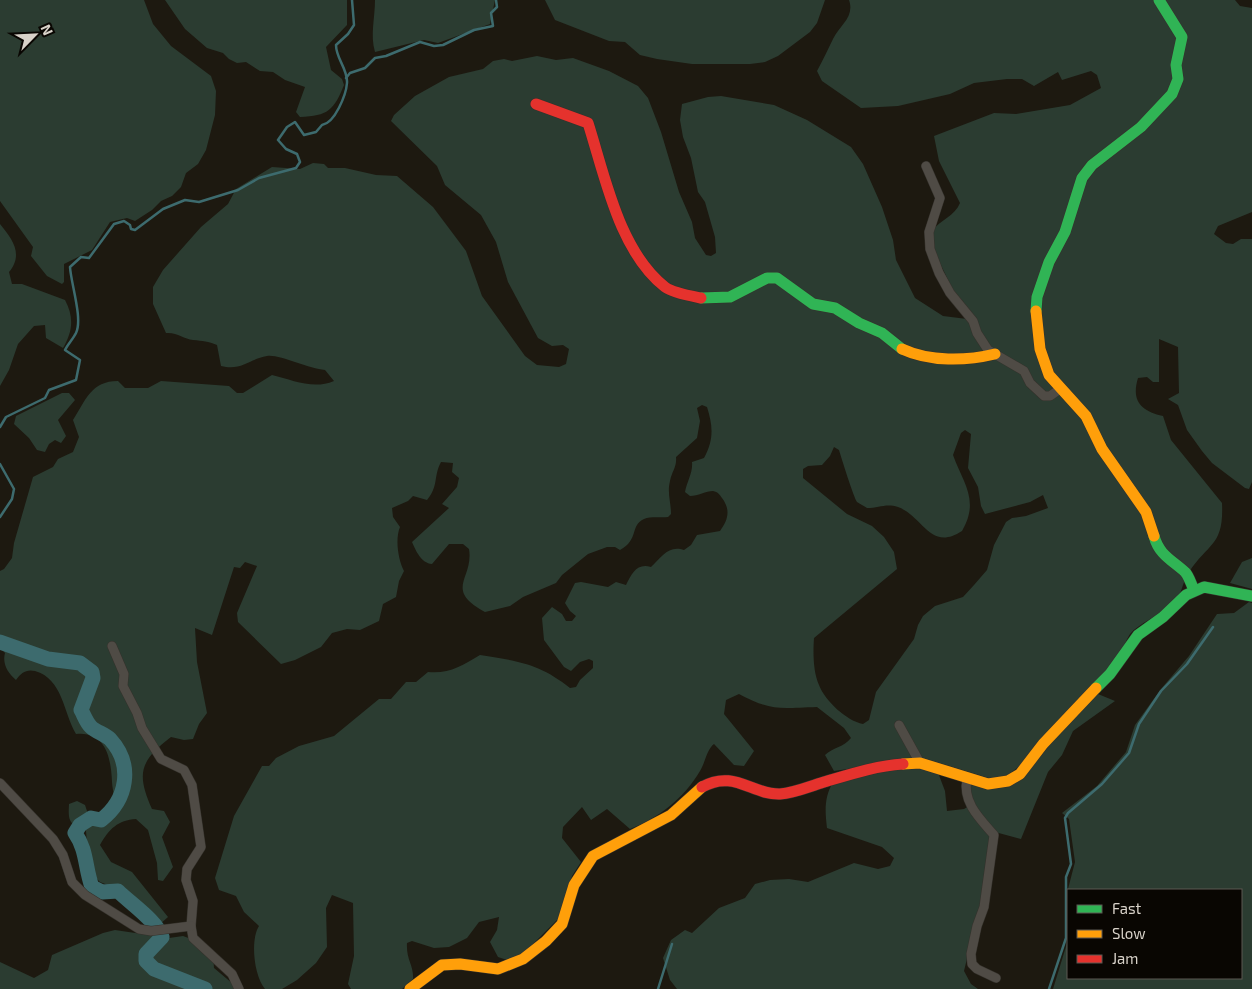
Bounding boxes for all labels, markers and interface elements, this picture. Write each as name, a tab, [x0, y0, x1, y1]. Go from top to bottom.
north arrow	[10, 10, 60, 60]
text: N	[38, 21, 57, 38]
legend	[1067, 889, 1242, 979]
text: Fast	[1112, 899, 1142, 917]
text: Slow	[1112, 924, 1146, 942]
text: Jam	[1112, 949, 1138, 967]

